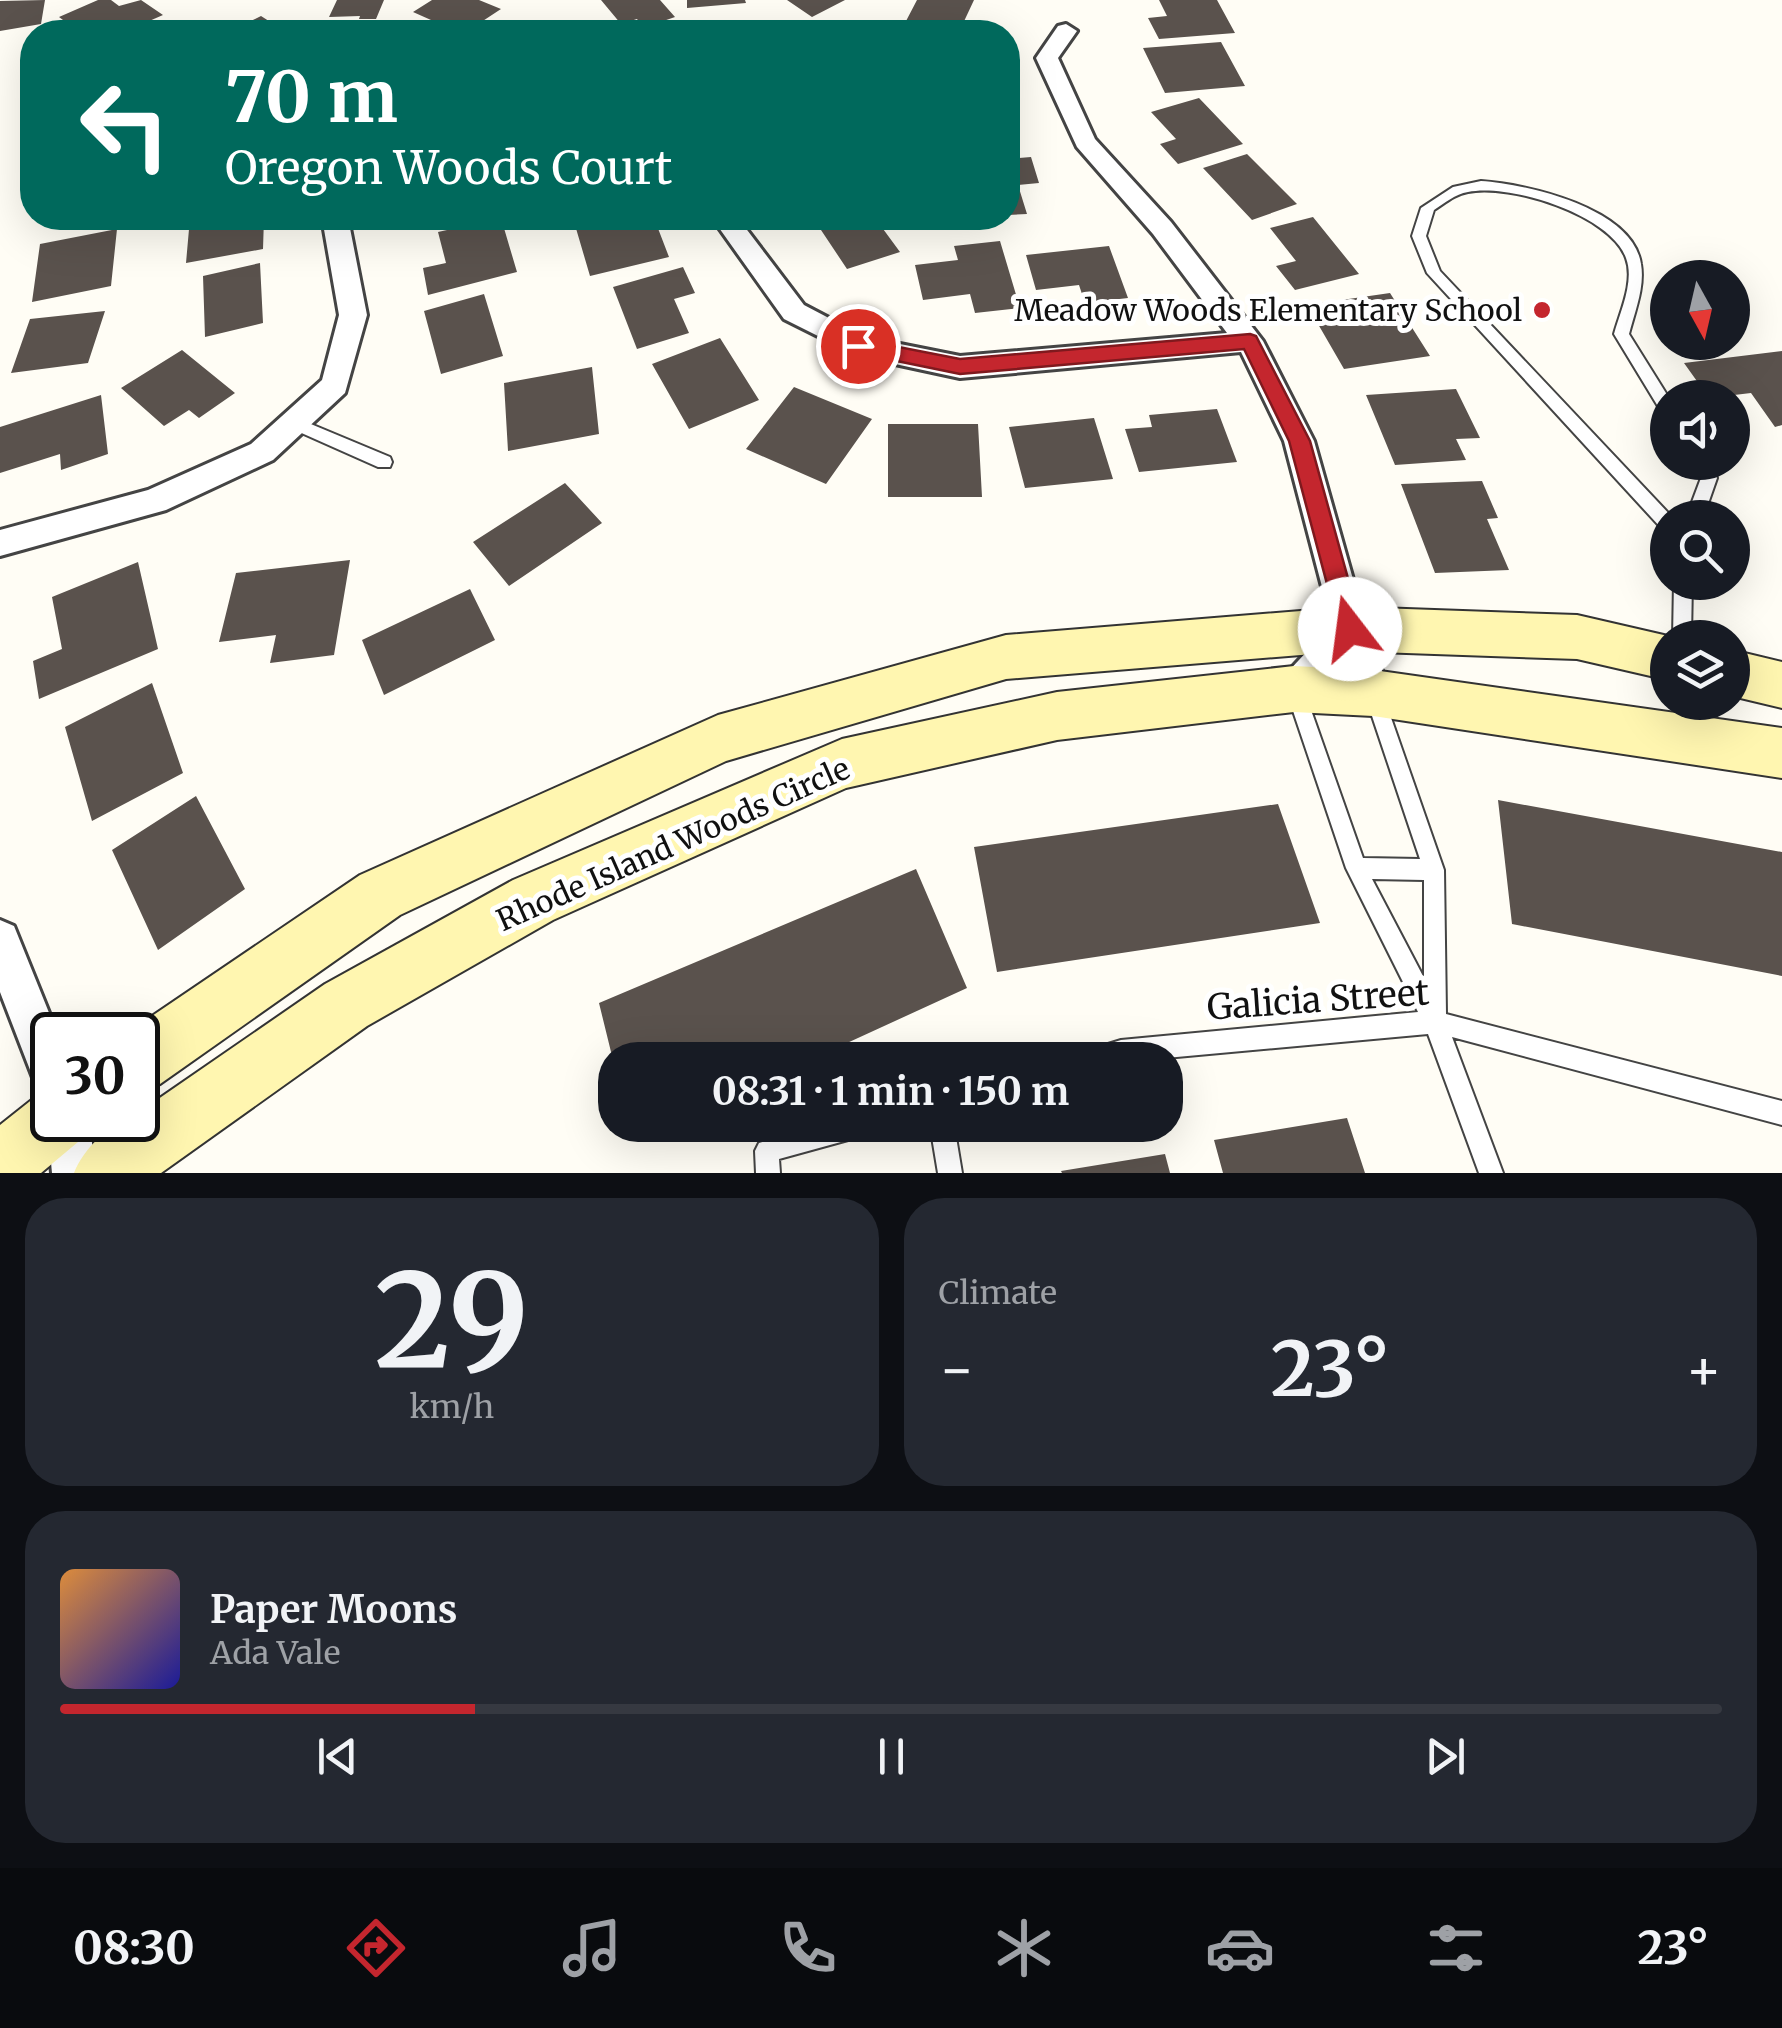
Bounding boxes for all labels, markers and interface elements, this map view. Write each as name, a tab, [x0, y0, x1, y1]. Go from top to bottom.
text: 70 m	[225, 53, 398, 141]
icon: left	[60, 60, 190, 190]
text: Oregon Woods Court	[225, 140, 672, 196]
north arrow	[1650, 260, 1750, 360]
map controls	[1650, 260, 1750, 720]
place label: Meadow Woods Elementary School	[1014, 291, 1522, 329]
marker: Meadow Woods Elementary School	[1531, 299, 1553, 321]
pin	[816, 304, 901, 389]
icon: arrive	[831, 319, 886, 374]
button: sound	[1650, 380, 1750, 480]
button: search	[1650, 500, 1750, 600]
position arrow	[1298, 577, 1402, 681]
button: layers	[1650, 620, 1750, 720]
street label: Rhode Island Woods Circle	[491, 749, 855, 939]
street label: Galicia Street	[1206, 970, 1431, 1030]
speed limit sign: 30	[30, 1012, 160, 1142]
text: 08:31 · 1 min · 150 m	[712, 1068, 1069, 1115]
text: 29	[375, 1240, 529, 1403]
text: Climate	[939, 1273, 1057, 1313]
text: 23°	[1271, 1322, 1390, 1416]
text: −	[939, 1335, 975, 1404]
text: +	[1685, 1335, 1722, 1404]
text: km/h	[409, 1387, 494, 1427]
text: Paper Moons	[210, 1586, 457, 1633]
text: Ada Vale	[210, 1633, 340, 1673]
icon: previous	[310, 1729, 365, 1784]
icon: pause	[864, 1729, 919, 1784]
icon: next	[1418, 1729, 1473, 1784]
icon: directions	[341, 1913, 411, 1983]
icon: music	[557, 1913, 627, 1983]
icon: phone	[773, 1913, 843, 1983]
icon: climate	[989, 1913, 1059, 1983]
icon: car	[1205, 1913, 1275, 1983]
icon: filters	[1421, 1913, 1491, 1983]
text: 08:30	[73, 1920, 195, 1976]
text: 23°	[1638, 1920, 1709, 1976]

